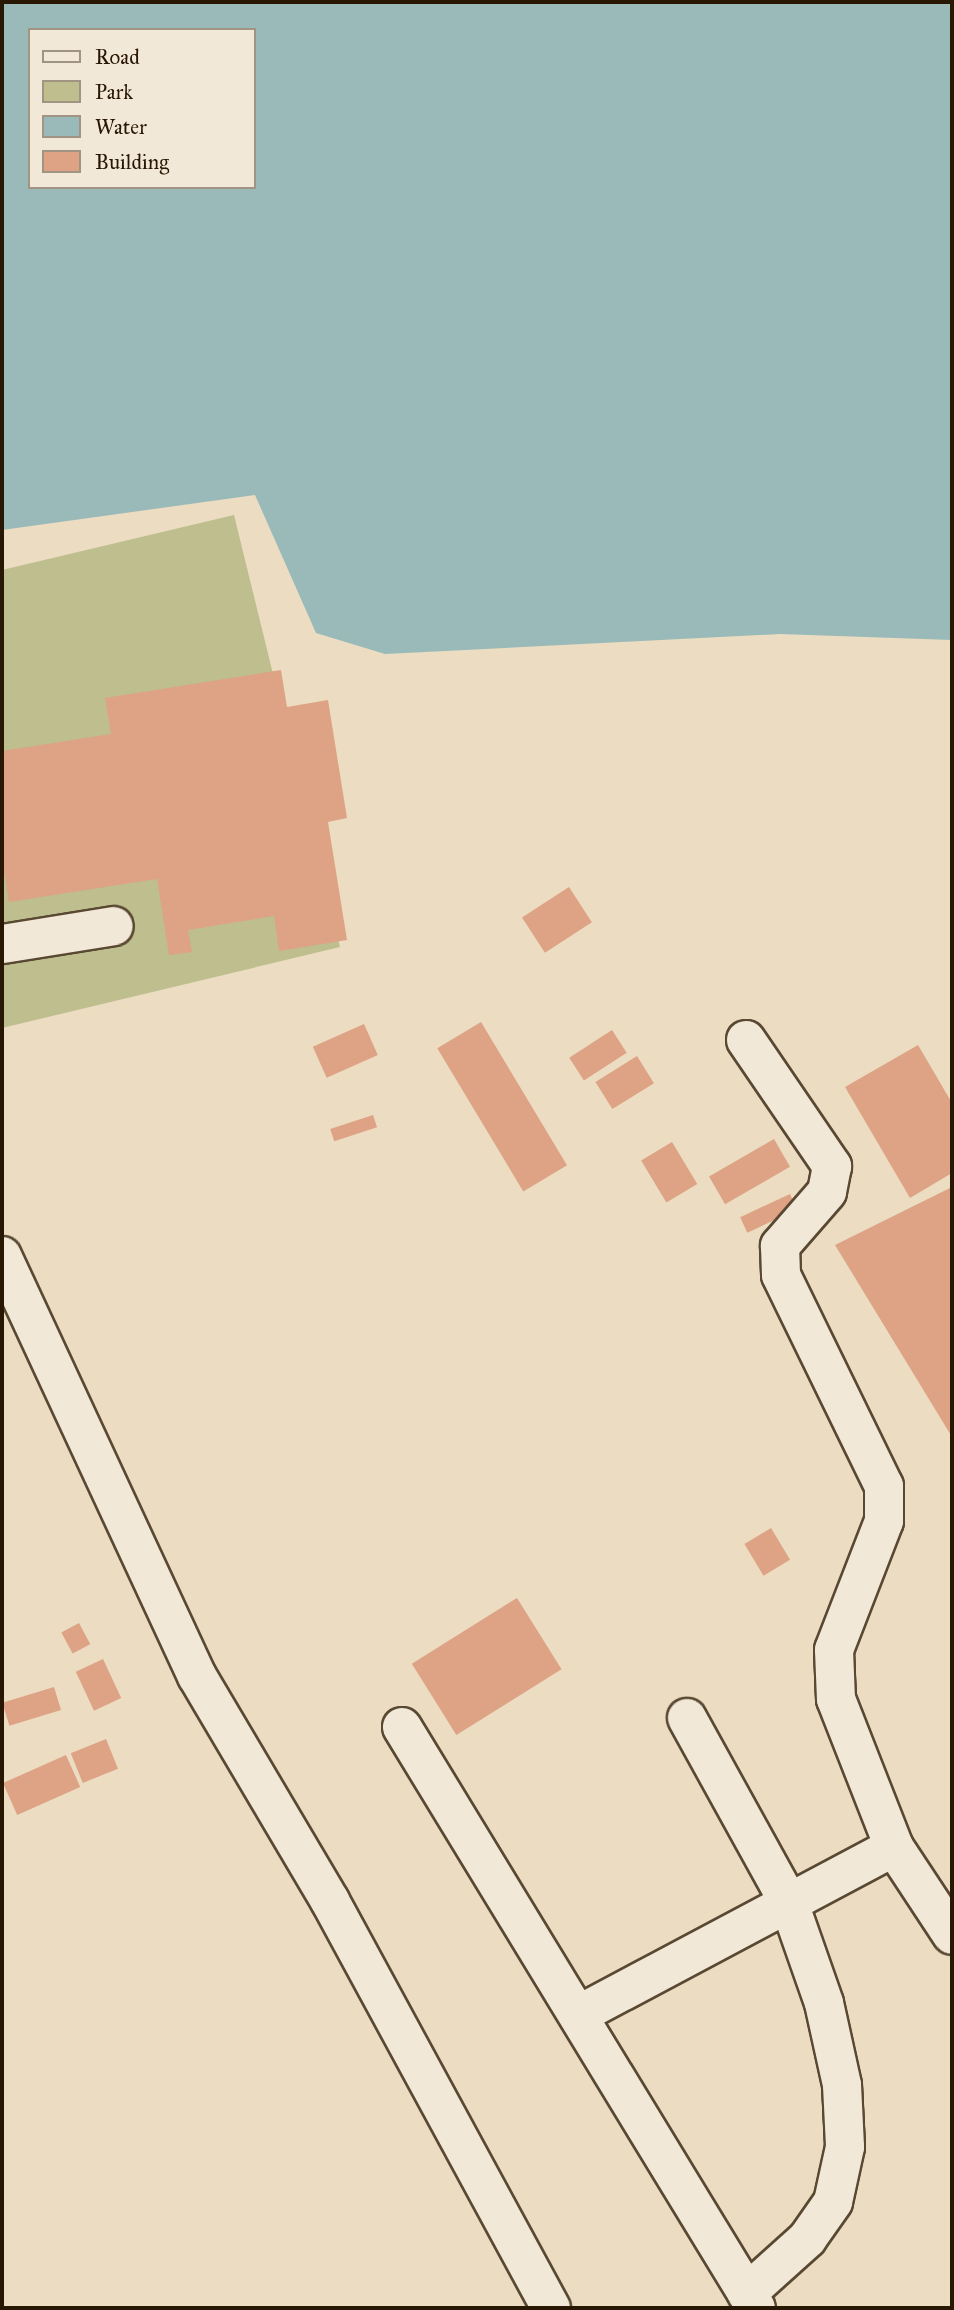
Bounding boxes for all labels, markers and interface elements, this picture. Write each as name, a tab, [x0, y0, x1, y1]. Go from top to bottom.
legend	[28, 28, 256, 189]
text: Road	[95, 44, 140, 70]
text: Park	[95, 79, 133, 105]
text: Water	[95, 114, 147, 140]
text: Building	[95, 149, 169, 175]

